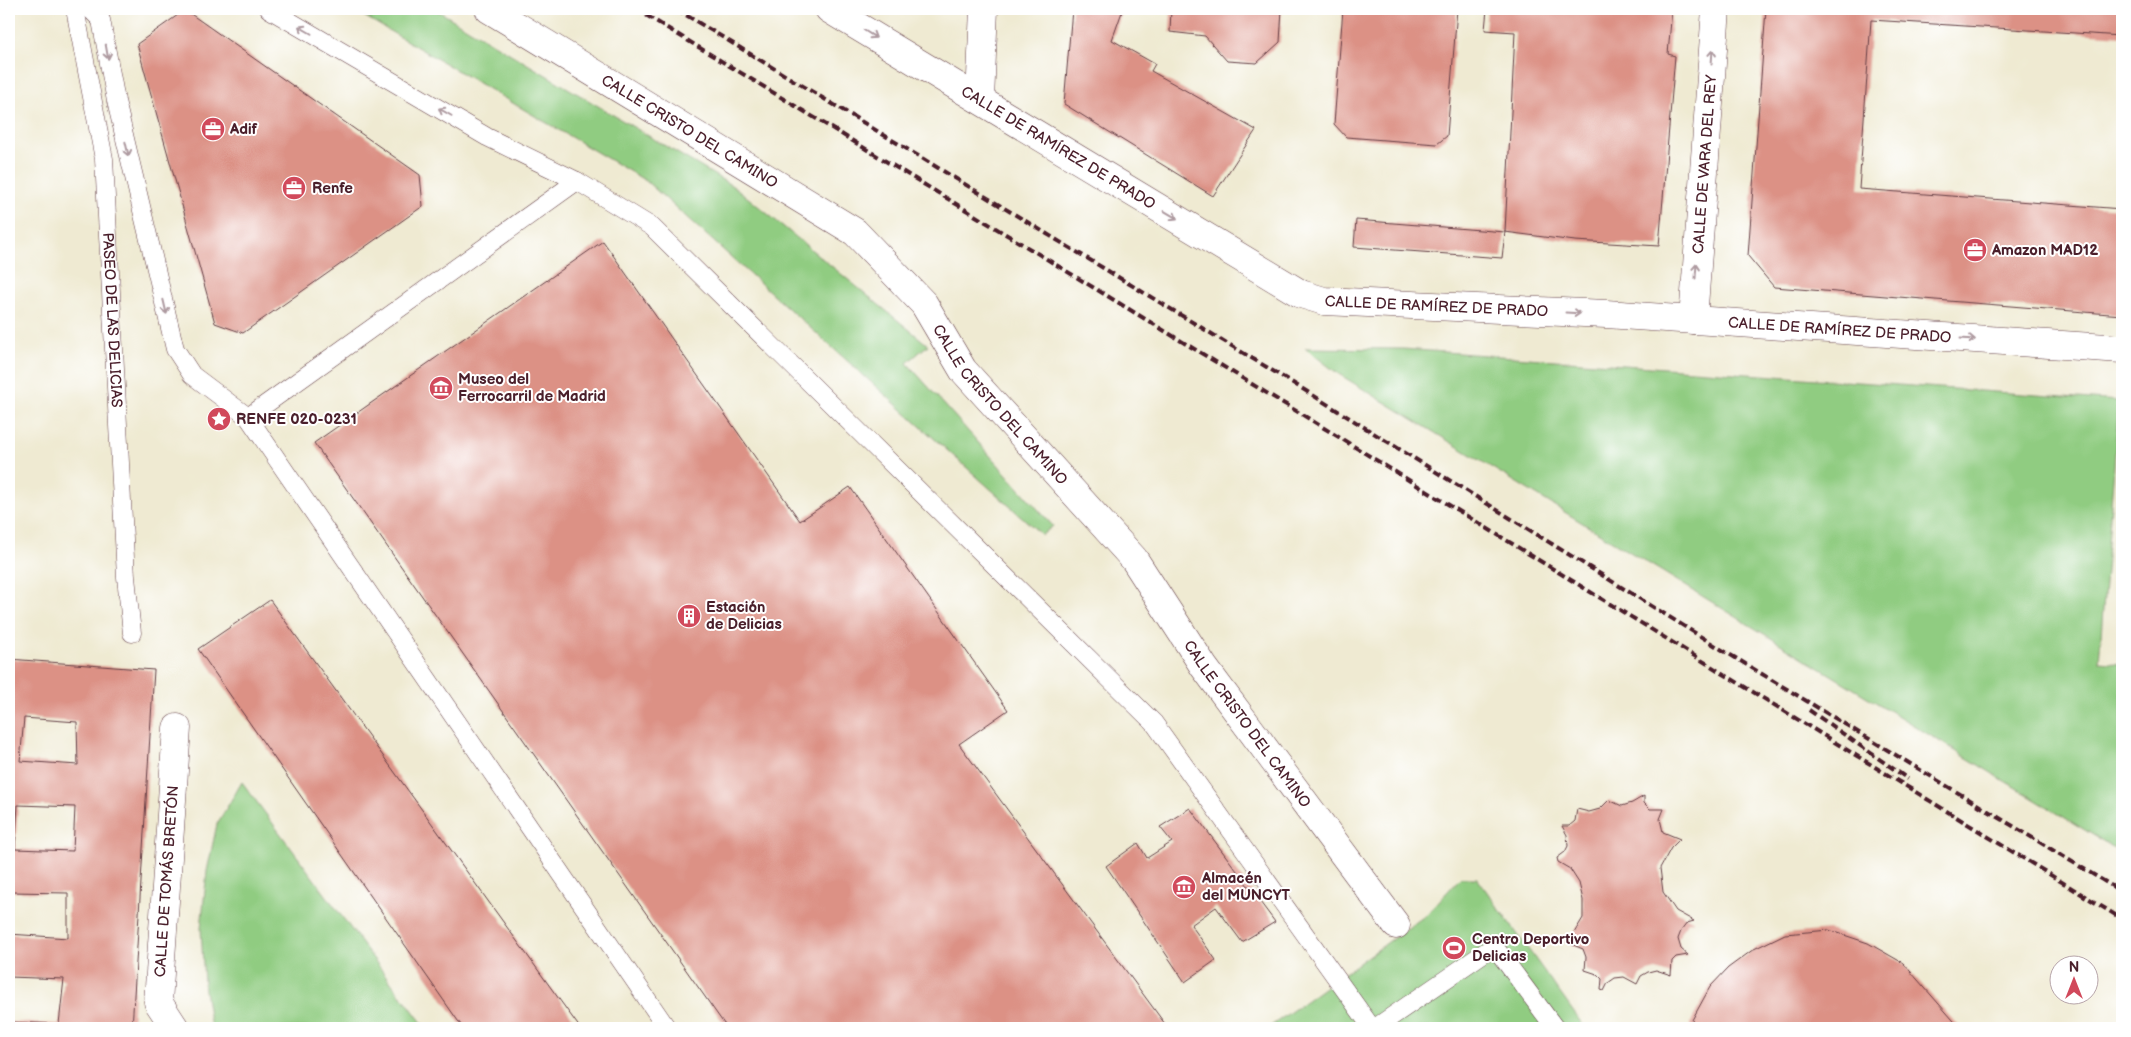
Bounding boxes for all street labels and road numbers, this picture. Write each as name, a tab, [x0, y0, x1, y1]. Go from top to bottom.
street label: CALLE CRISTO DEL CAMINO	[598, 70, 781, 192]
street label: CALLE DE VARA DEL REY	[1688, 74, 1721, 255]
street label: CALLE DE RAMÍREZ DE PRADO	[958, 82, 1159, 213]
street label: PASEO DE LAS DELICIAS	[98, 232, 127, 408]
street label: CALLE DE RAMÍREZ DE PRADO	[1324, 292, 1549, 321]
street label: CALLE DE RAMÍREZ DE PRADO	[1728, 313, 1952, 347]
street label: CALLE CRISTO DEL CAMINO	[929, 321, 1072, 489]
street label: CALLE CRISTO DEL CAMINO	[1180, 637, 1315, 811]
street label: CALLE DE TOMÁS BRETÓN	[150, 785, 182, 978]

